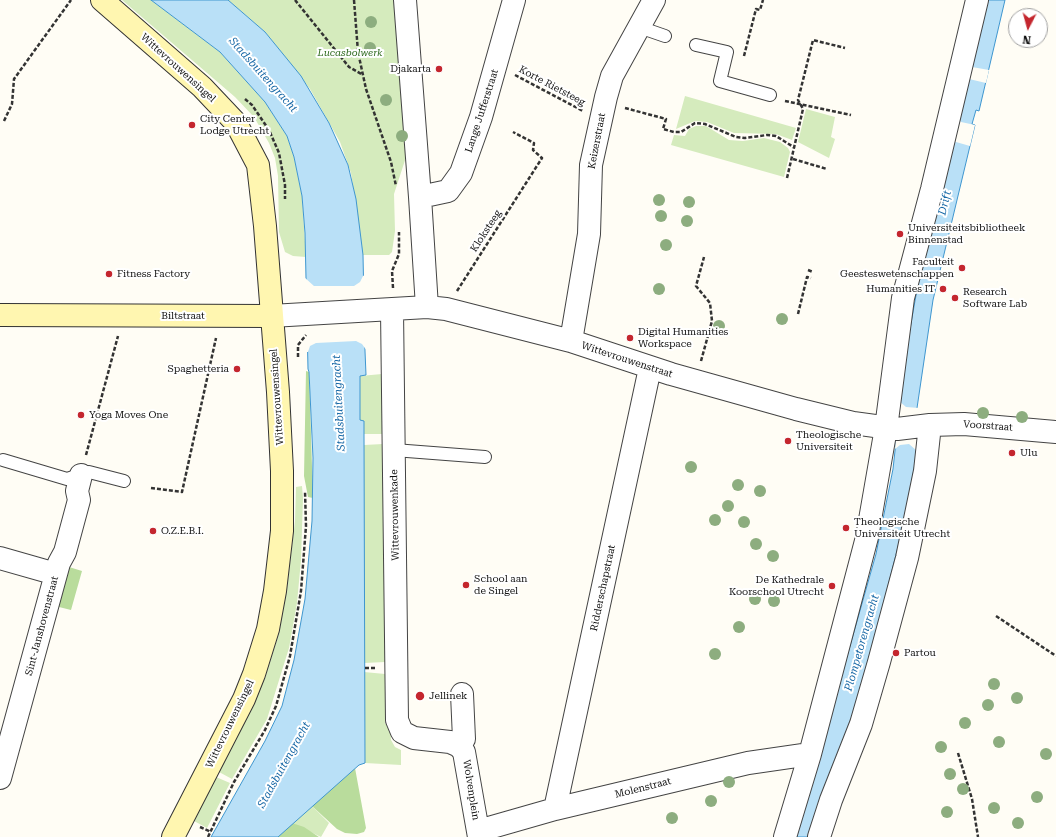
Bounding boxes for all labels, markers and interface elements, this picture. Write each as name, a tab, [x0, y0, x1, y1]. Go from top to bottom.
north arrow	[1008, 8, 1048, 48]
street label: Wittevrouwensingel	[138, 31, 218, 105]
text: N	[1022, 33, 1032, 46]
water label: Stadsbuitengracht	[226, 35, 300, 115]
park label: Lucasbolwerk	[317, 47, 383, 59]
place label: Djakarta	[390, 63, 431, 75]
street label: Korte Rietsteeg	[517, 63, 587, 109]
marker: Djakarta	[434, 64, 444, 74]
street label: Lange Jufferstraat	[463, 68, 501, 154]
street label: Keizerstraat	[586, 112, 608, 170]
place label: City Center Lodge Utrecht	[200, 113, 269, 136]
marker: City Center Lodge Utrecht	[187, 120, 197, 130]
water label: Drift	[936, 189, 954, 217]
street label: Kloksteeg	[468, 208, 504, 254]
place label: Universiteitsbibliotheek Binnenstad	[908, 222, 1025, 246]
marker: Universiteitsbibliotheek Binnenstad	[895, 229, 905, 239]
place label: Faculteit Geesteswetenschappen	[840, 256, 954, 280]
marker: Faculteit Geesteswetenschappen	[957, 263, 967, 273]
place label: Fitness Factory	[117, 268, 190, 280]
marker: Fitness Factory	[104, 269, 114, 279]
place label: Humanities IT	[866, 283, 935, 295]
marker: Humanities IT	[938, 284, 948, 294]
place label: Research Software Lab	[963, 286, 1027, 310]
marker: Research Software Lab	[950, 293, 960, 303]
street label: Biltstraat	[161, 310, 205, 322]
place label: Digital Humanities Workspace	[638, 326, 728, 350]
marker: Digital Humanities Workspace	[625, 333, 635, 343]
street label: Wittevrouwenstraat	[580, 340, 674, 380]
street label: Wittevrouwensingel	[268, 348, 286, 446]
water label: Stadsbuitengracht	[330, 355, 348, 451]
place label: Spaghetteria	[168, 363, 229, 375]
marker: Spaghetteria	[232, 364, 242, 374]
place label: Yoga Moves One	[89, 409, 168, 421]
marker: Yoga Moves One	[76, 410, 86, 420]
street label: Voorstraat	[963, 418, 1013, 434]
place label: Theologische Universiteit	[796, 429, 861, 452]
marker: Theologische Universiteit	[783, 436, 793, 446]
place label: Ulu	[1020, 447, 1037, 459]
marker: Ulu	[1007, 448, 1017, 458]
street label: Wittevrouwenkade	[388, 469, 402, 561]
place label: Theologische Universiteit Utrecht	[854, 516, 950, 540]
marker: Theologische Universiteit Utrecht	[841, 523, 851, 533]
place label: O.Z.E.B.I.	[161, 525, 204, 537]
marker: O.Z.E.B.I.	[148, 526, 158, 536]
street label: Ridderschapstraat	[588, 544, 618, 632]
place label: School aan de Singel	[474, 573, 528, 596]
place label: De Kathedrale Koorschool Utrecht	[729, 574, 824, 598]
street label: Sint-Janshovenstraat	[23, 575, 61, 677]
marker: School aan de Singel	[461, 580, 471, 590]
marker: De Kathedrale Koorschool Utrecht	[827, 581, 837, 591]
water label: Plompetorengracht	[842, 593, 882, 693]
place label: Partou	[904, 647, 936, 659]
marker: Partou	[891, 648, 901, 658]
street label: Wittevrouwensingel	[203, 678, 257, 770]
marker: Jellinek	[414, 690, 426, 702]
place label: Jellinek	[429, 690, 467, 702]
water label: Stadsbuitengracht	[255, 720, 313, 810]
street label: Wolvenplein	[460, 759, 482, 821]
street label: Molenstraat	[614, 775, 672, 801]

